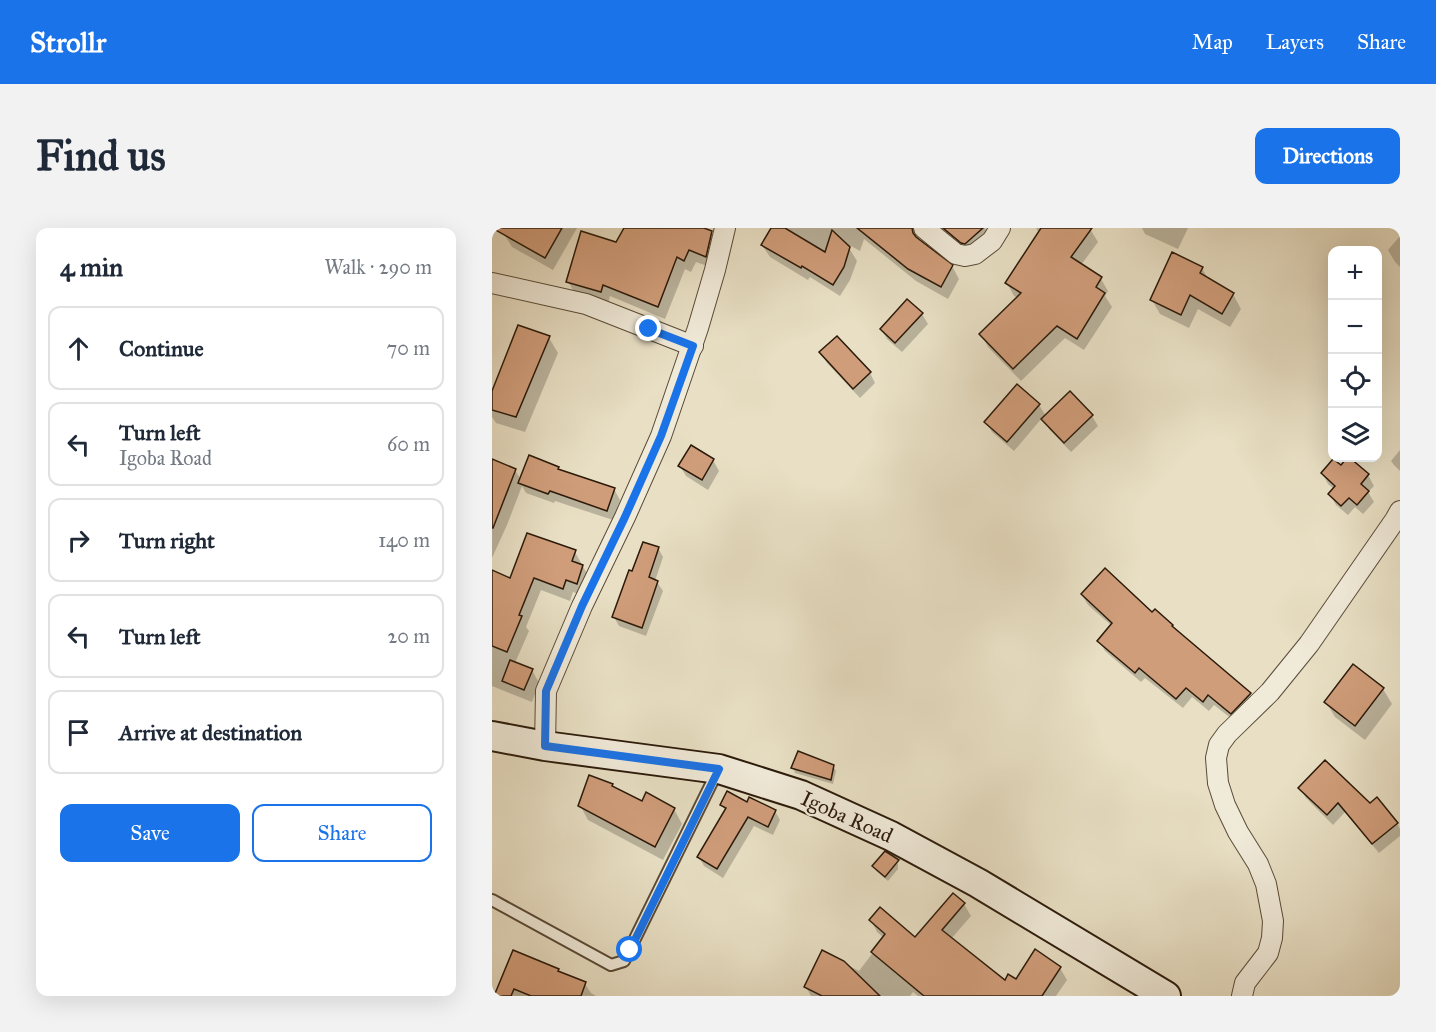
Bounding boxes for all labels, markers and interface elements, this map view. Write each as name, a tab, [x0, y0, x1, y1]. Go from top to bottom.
text: Strollr	[30, 25, 106, 60]
text: Map	[1192, 29, 1233, 55]
text: Layers	[1266, 29, 1324, 55]
text: Share	[1357, 29, 1406, 55]
button: Directions	[1255, 128, 1400, 184]
text: Find us	[36, 130, 166, 182]
map controls	[1328, 246, 1382, 462]
button: +	[1328, 246, 1382, 300]
text: 4 min	[60, 251, 123, 283]
text: Walk · 290 m	[324, 255, 432, 279]
button: −	[1328, 300, 1382, 354]
route end	[635, 315, 661, 341]
icon: ahead	[62, 332, 95, 365]
text: Continue	[119, 335, 204, 362]
text: 70 m	[387, 336, 430, 360]
button: locate	[1328, 354, 1382, 408]
button: layers	[1328, 408, 1382, 462]
text: Turn left	[119, 419, 201, 446]
icon: left	[62, 428, 95, 461]
text: 60 m	[387, 432, 430, 456]
text: Igoba Road	[119, 446, 212, 470]
icon: right	[62, 524, 95, 557]
text: Turn right	[119, 527, 215, 554]
text: 140 m	[378, 528, 430, 552]
icon: left	[62, 620, 95, 653]
text: Turn left	[119, 623, 201, 650]
text: 20 m	[387, 624, 430, 648]
icon: arrive	[62, 716, 95, 749]
text: Arrive at destination	[119, 719, 302, 746]
street label: Igoba Road	[797, 785, 897, 849]
button: Save	[60, 804, 240, 862]
button: Share	[252, 804, 432, 862]
route start	[616, 936, 642, 962]

